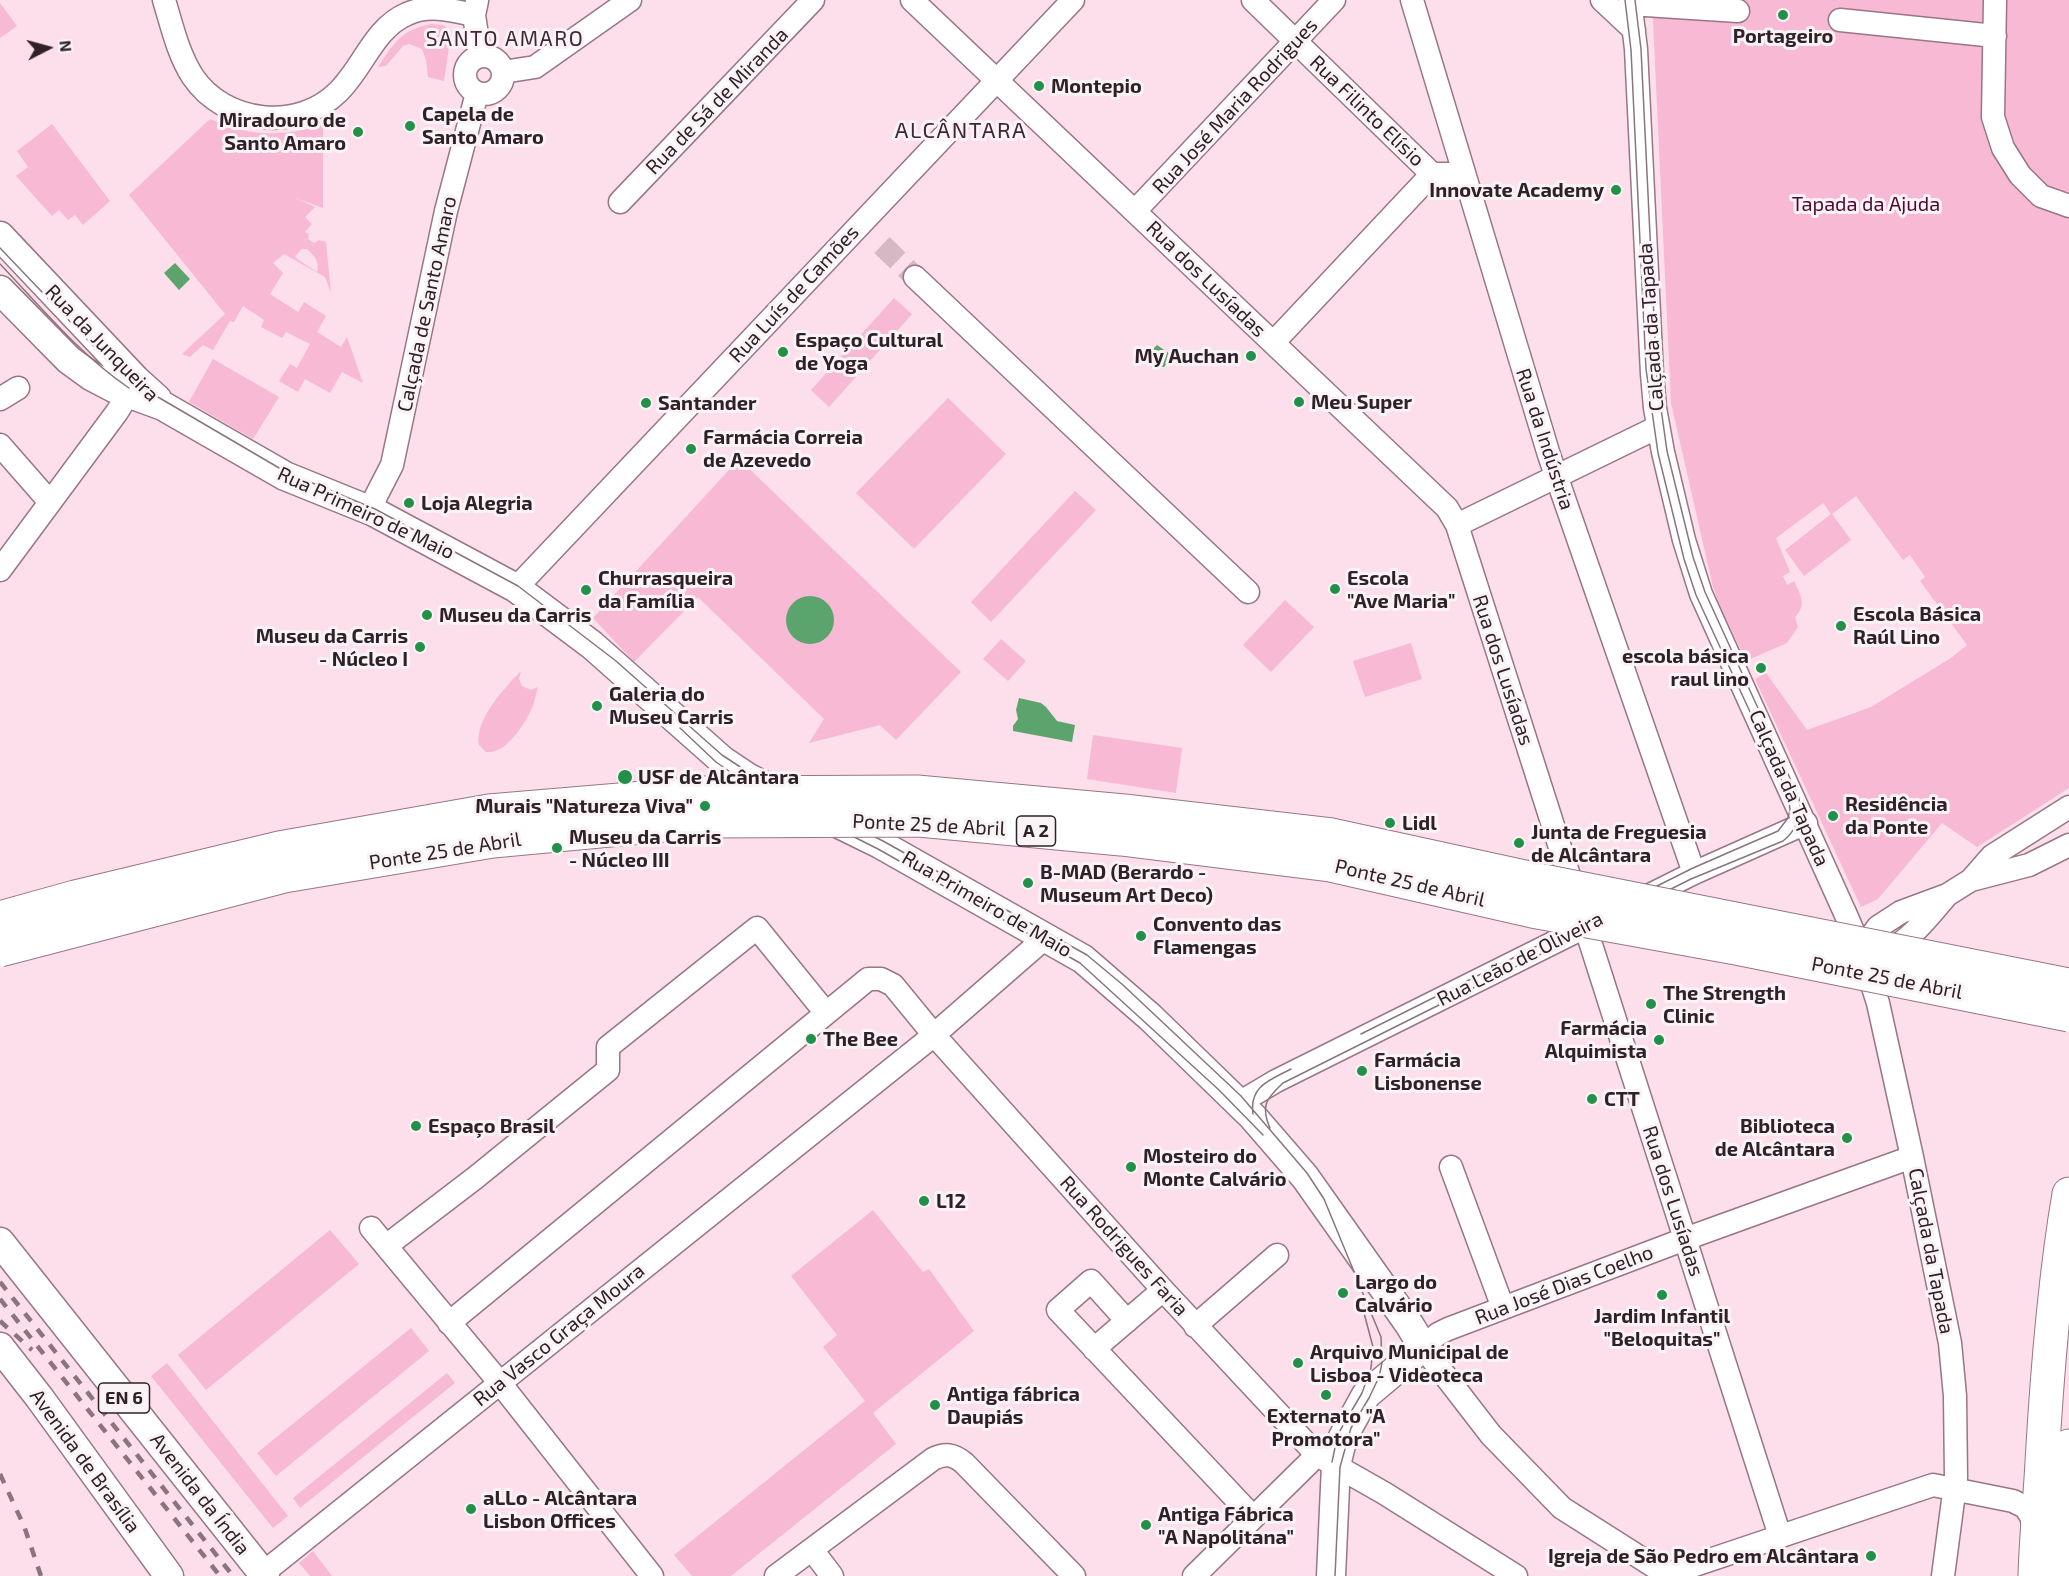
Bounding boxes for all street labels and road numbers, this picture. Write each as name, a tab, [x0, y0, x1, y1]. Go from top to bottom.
street label: Rua José Maria Rodrigues	[1147, 13, 1323, 199]
street label: Rua de Sá de Miranda	[641, 23, 793, 179]
street label: Rua Filinto Elísio	[1305, 50, 1429, 172]
street label: Calçada de Santo Amaro	[392, 194, 462, 414]
street label: Rua dos Lusíadas	[1141, 216, 1271, 342]
street label: Rua Luís de Camões	[724, 220, 864, 368]
street label: Calçada da Tapada	[1633, 242, 1669, 412]
street label: Rua da Junqueira	[40, 279, 164, 407]
street label: Rua da Indústria	[1511, 365, 1579, 513]
street label: Rua Primeiro de Maio	[274, 461, 458, 565]
street label: Rua dos Lusíadas	[1467, 592, 1539, 748]
street label: Calçada da Tapada	[1744, 706, 1834, 870]
street label: Ponte 25 de Abril	[852, 809, 1006, 841]
road number: A 2	[1016, 816, 1056, 846]
street label: Ponte 25 de Abril	[367, 827, 523, 875]
street label: Rua Primeiro de Maio	[898, 846, 1076, 962]
street label: Ponte 25 de Abril	[1333, 854, 1487, 912]
street label: Rua Leão de Oliveira	[1433, 907, 1607, 1011]
street label: Ponte 25 de Abril	[1809, 952, 1965, 1004]
street label: Rua dos Lusíadas	[1637, 1123, 1709, 1279]
street label: Calçada da Tapada	[1903, 1166, 1959, 1336]
street label: Rua Rodrigues Faria	[1055, 1171, 1193, 1321]
street label: Rua José Dias Coelho	[1471, 1240, 1657, 1330]
street label: Rua Vasco Graça Moura	[468, 1259, 650, 1411]
road number: EN 6	[98, 1383, 150, 1413]
street label: Avenida de Brasília	[25, 1384, 145, 1538]
street label: Avenida da Índia	[145, 1428, 255, 1560]

